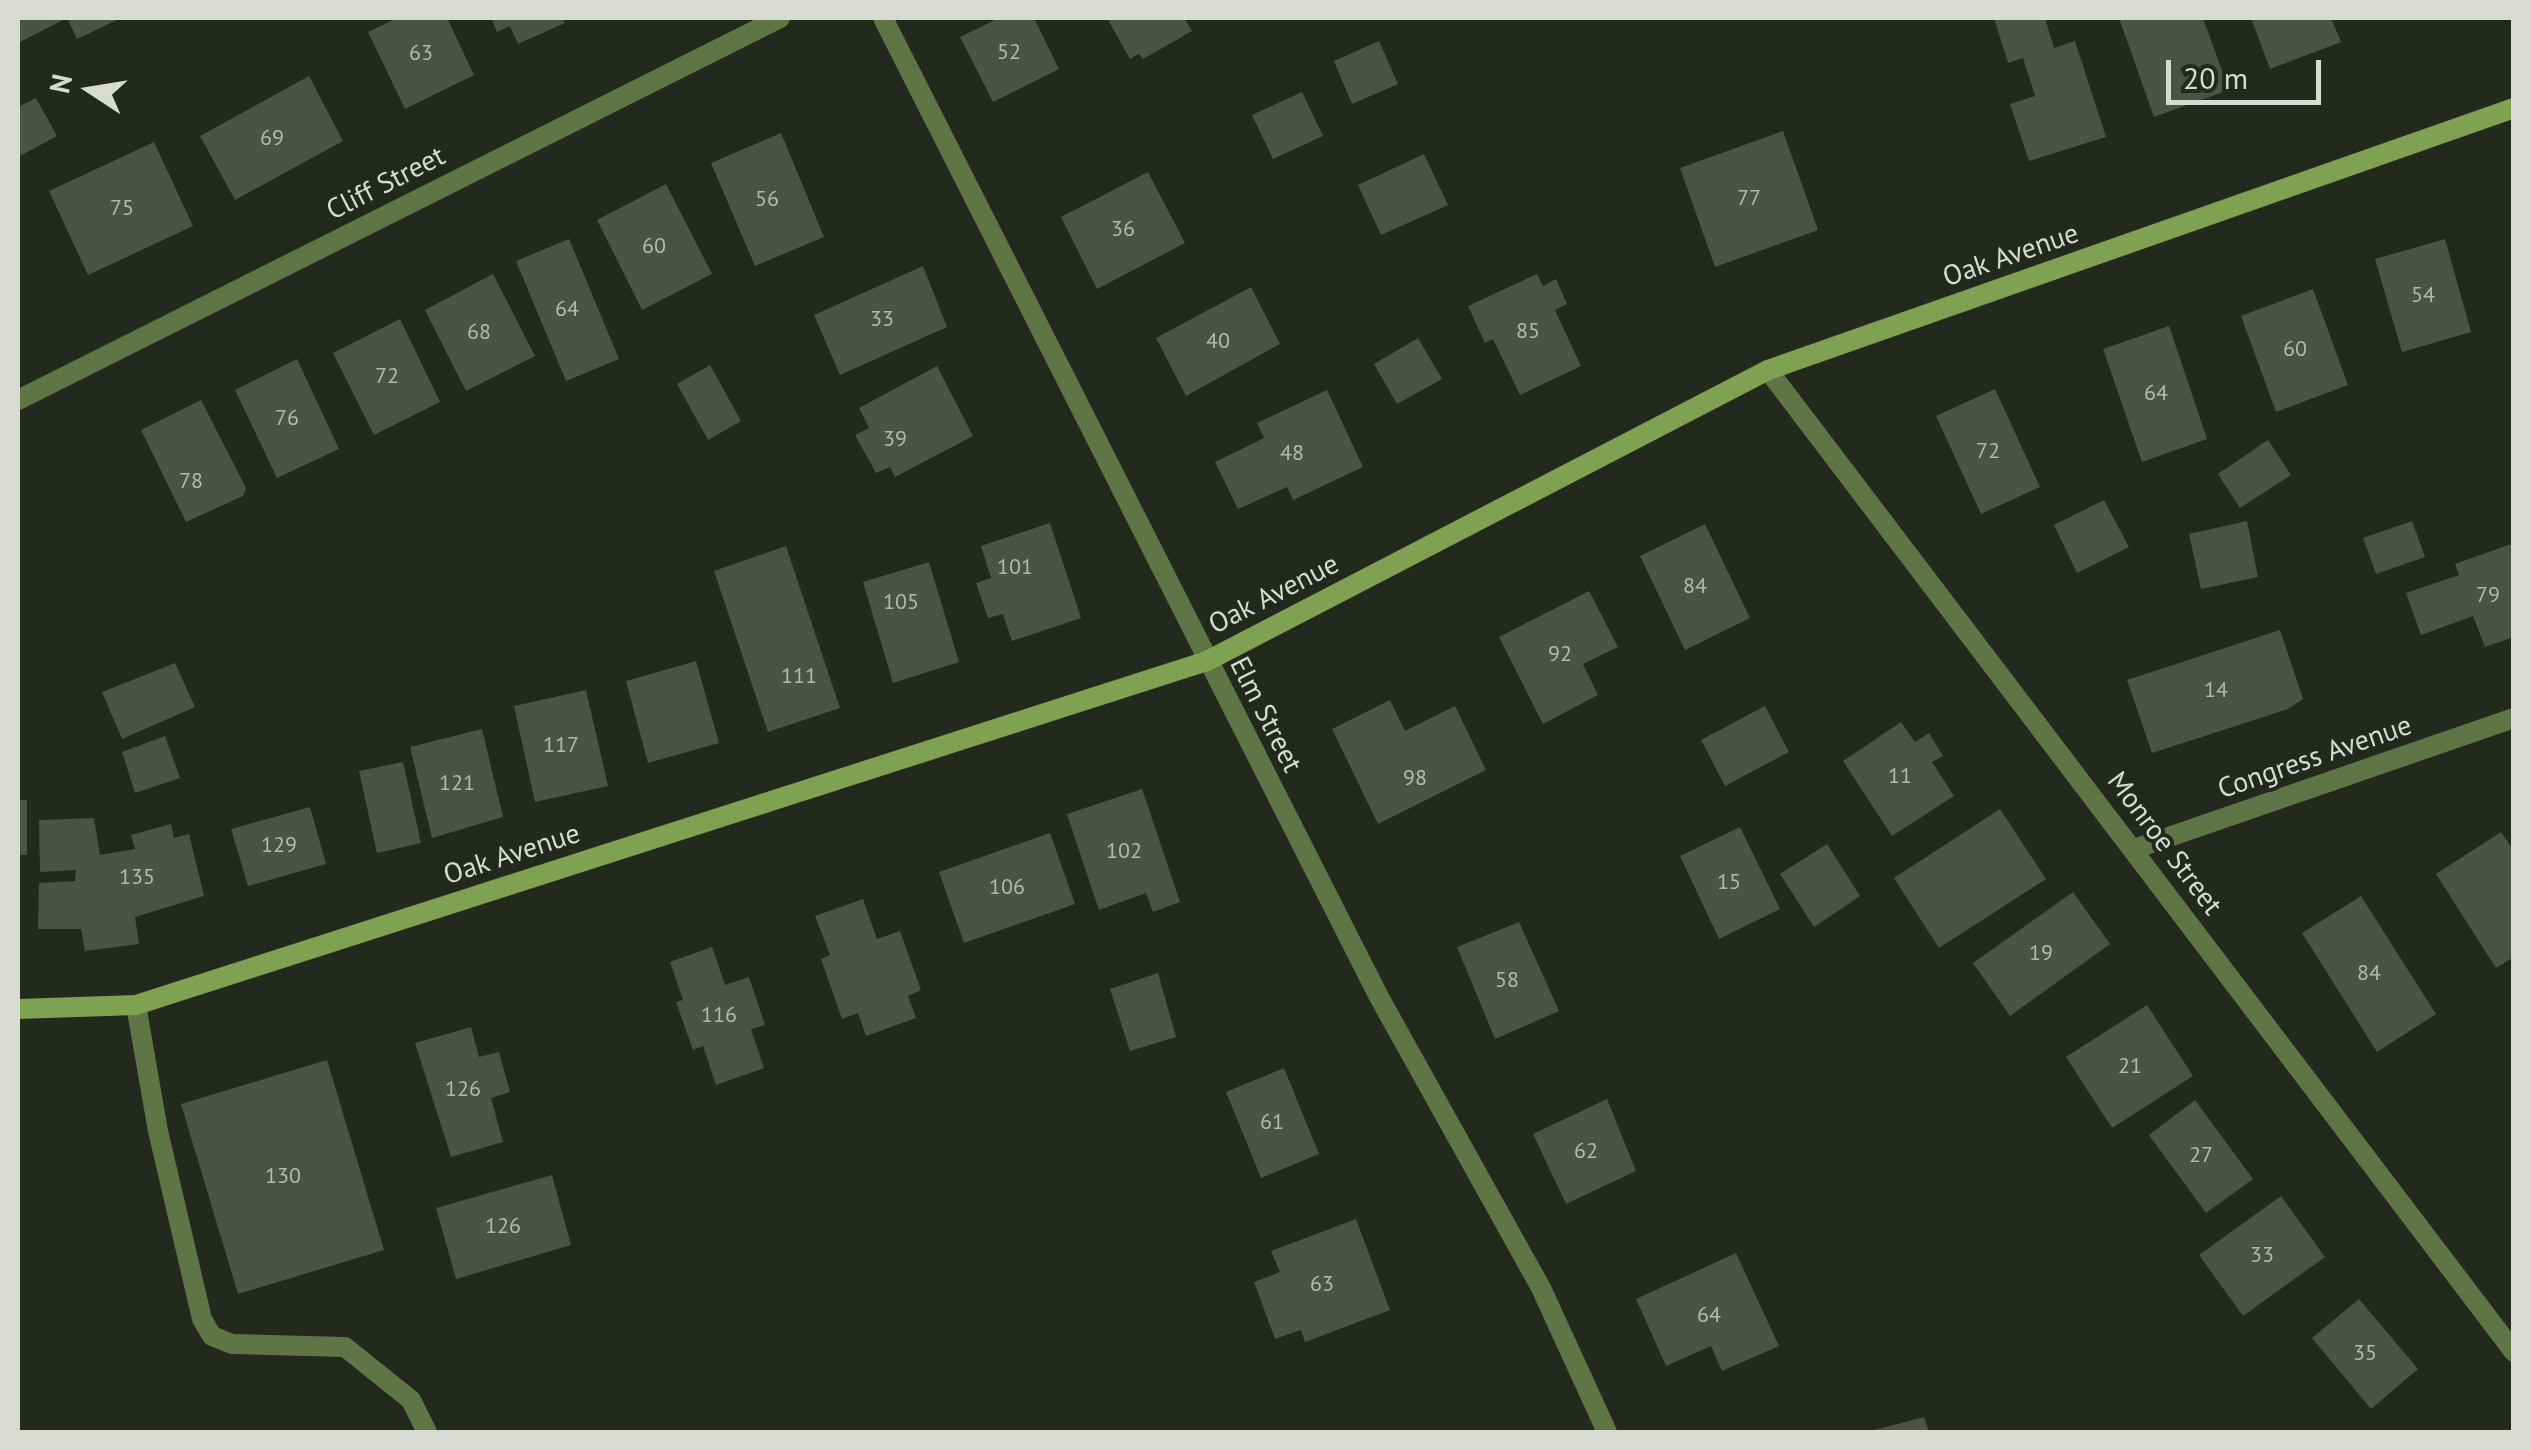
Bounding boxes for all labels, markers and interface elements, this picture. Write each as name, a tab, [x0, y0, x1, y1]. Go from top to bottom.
north arrow	[40, 40, 140, 140]
house number: 52	[997, 40, 1021, 66]
scale bar	[2171, 40, 2326, 102]
house number: 63	[409, 41, 433, 67]
text: 20 m	[2183, 58, 2248, 97]
text: N	[40, 71, 80, 97]
house number: 69	[260, 126, 284, 152]
street label: Cliff Street	[321, 140, 451, 228]
house number: 77	[1737, 186, 1761, 212]
house number: 56	[755, 187, 779, 213]
house number: 75	[110, 196, 134, 222]
house number: 36	[1111, 217, 1135, 243]
street label: Oak Avenue	[1939, 217, 2083, 295]
house number: 60	[642, 234, 666, 260]
house number: 54	[2411, 283, 2435, 309]
house number: 64	[555, 297, 579, 323]
house number: 33	[870, 307, 894, 333]
house number: 85	[1516, 319, 1540, 345]
house number: 68	[467, 320, 491, 346]
house number: 40	[1206, 329, 1230, 355]
house number: 60	[2283, 337, 2307, 363]
house number: 72	[375, 364, 399, 390]
house number: 64	[2144, 381, 2168, 407]
house number: 76	[275, 406, 299, 432]
house number: 39	[883, 427, 907, 453]
house number: 72	[1976, 439, 2000, 465]
house number: 48	[1280, 441, 1304, 467]
house number: 78	[179, 469, 203, 495]
street label: Oak Avenue	[1203, 548, 1345, 642]
house number: 101	[997, 555, 1033, 581]
house number: 84	[1683, 574, 1707, 600]
house number: 79	[2476, 583, 2500, 609]
house number: 105	[883, 590, 919, 616]
house number: 92	[1548, 642, 1572, 668]
street label: Elm Street	[1222, 652, 1308, 778]
house number: 111	[781, 664, 817, 690]
house number: 14	[2204, 678, 2228, 704]
street label: Congress Avenue	[2214, 709, 2416, 807]
house number: 117	[543, 733, 579, 759]
house number: 11	[1888, 764, 1912, 790]
house number: 98	[1403, 766, 1427, 792]
street label: Monroe Street	[2099, 766, 2229, 922]
house number: 121	[439, 771, 475, 797]
street label: Oak Avenue	[440, 817, 584, 893]
house number: 129	[261, 833, 297, 859]
house number: 102	[1106, 839, 1142, 865]
house number: 135	[119, 865, 155, 891]
house number: 15	[1717, 870, 1741, 896]
house number: 106	[989, 875, 1025, 901]
house number: 19	[2029, 941, 2053, 967]
house number: 84	[2357, 961, 2381, 987]
house number: 58	[1495, 968, 1519, 994]
house number: 116	[701, 1003, 737, 1029]
house number: 21	[2118, 1054, 2142, 1080]
house number: 126	[445, 1077, 481, 1103]
house number: 61	[1260, 1110, 1284, 1136]
house number: 62	[1574, 1139, 1598, 1165]
house number: 27	[2189, 1143, 2213, 1169]
house number: 130	[265, 1164, 301, 1190]
house number: 126	[485, 1214, 521, 1240]
house number: 33	[2250, 1243, 2274, 1269]
house number: 63	[1310, 1272, 1334, 1298]
house number: 64	[1697, 1303, 1721, 1329]
house number: 35	[2353, 1341, 2377, 1367]

